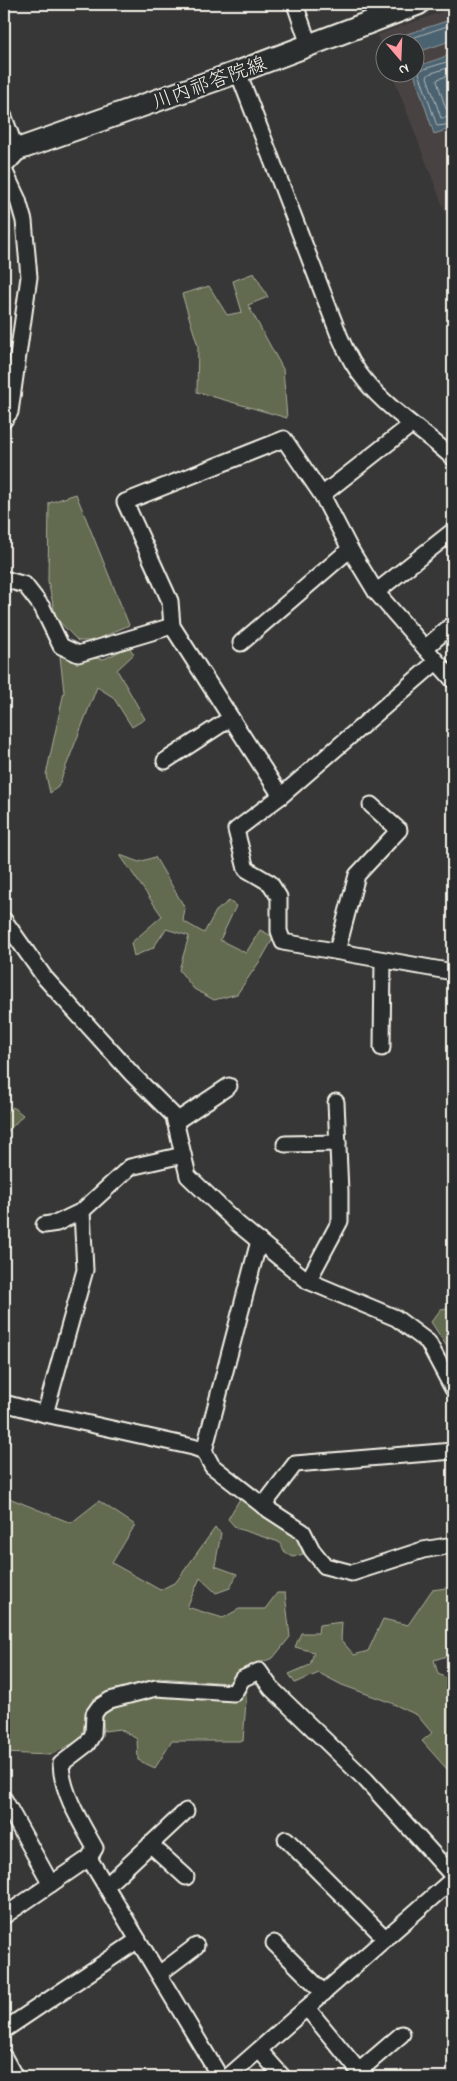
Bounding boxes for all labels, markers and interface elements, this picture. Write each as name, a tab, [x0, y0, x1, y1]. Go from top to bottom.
north arrow	[374, 32, 424, 82]
street label: 川内祁答院線	[149, 50, 271, 118]
text: N	[396, 57, 412, 80]

